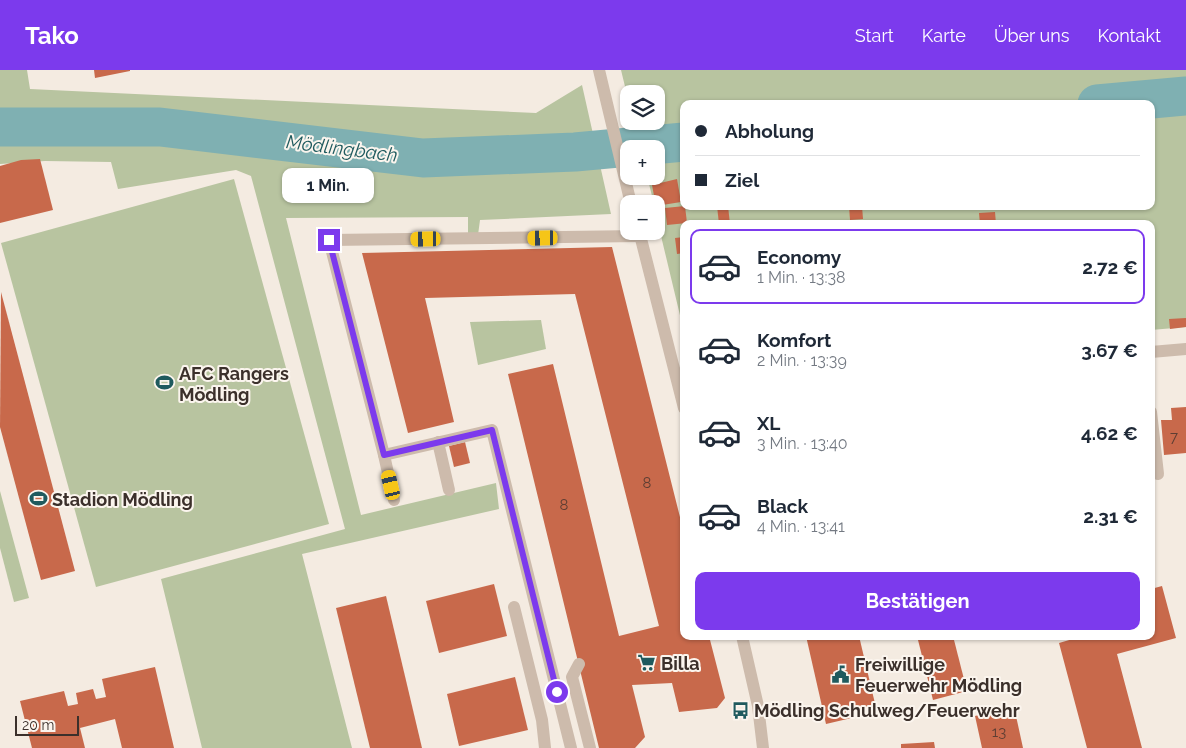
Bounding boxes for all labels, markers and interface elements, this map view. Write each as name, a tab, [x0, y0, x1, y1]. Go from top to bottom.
text: Tako	[25, 21, 79, 50]
text: Start	[855, 25, 894, 46]
text: Karte	[922, 25, 966, 46]
text: Über uns	[994, 25, 1069, 46]
text: Kontakt	[1097, 25, 1161, 46]
map controls	[620, 85, 665, 240]
button: layers	[620, 85, 665, 130]
text: Abholung	[725, 120, 814, 142]
water label: Mödlingbach	[285, 130, 399, 166]
button: +	[620, 140, 665, 185]
callout: 1 Min.	[283, 168, 375, 202]
text: Ziel	[725, 169, 759, 191]
text: 1 Min.	[307, 176, 349, 195]
button: −	[620, 195, 665, 240]
route end	[318, 229, 340, 251]
car	[527, 230, 558, 246]
car	[410, 231, 441, 247]
icon: car	[697, 244, 742, 289]
text: Economy	[757, 246, 841, 268]
text: 2.72 €	[1082, 256, 1138, 278]
text: 1 Min. · 13:38	[757, 268, 845, 287]
icon: car	[697, 327, 742, 372]
text: Komfort	[757, 329, 831, 351]
text: 3.67 €	[1081, 339, 1138, 361]
text: 2 Min. · 13:39	[757, 351, 847, 370]
place label: AFC Rangers Mödling	[179, 363, 289, 405]
sports icon: AFC Rangers Mödling	[155, 373, 175, 393]
icon: car	[697, 410, 742, 455]
text: XL	[757, 412, 780, 434]
text: 4.62 €	[1081, 422, 1138, 444]
house number: 7	[1170, 428, 1178, 446]
text: 3 Min. · 13:40	[757, 434, 848, 453]
car	[380, 469, 401, 501]
house number: 8	[643, 474, 652, 492]
sports icon: Stadion Mödling	[28, 489, 48, 509]
place label: Stadion Mödling	[52, 489, 193, 510]
icon: car	[697, 493, 742, 538]
text: Black	[757, 495, 808, 517]
house number: 8	[560, 496, 569, 514]
text: 2.31 €	[1083, 505, 1138, 527]
text: 4 Min. · 13:41	[757, 517, 845, 536]
button: Bestätigen	[695, 572, 1140, 630]
supermarket icon: Billa	[637, 653, 657, 673]
place label: Billa	[661, 653, 700, 674]
place label: Freiwillige Feuerwehr Mödling	[855, 654, 1022, 696]
public building icon: Freiwillige Feuerwehr Mödling	[831, 664, 851, 684]
route start	[546, 681, 568, 703]
bus stop icon: Mödling Schulweg/Feuerwehr	[730, 700, 750, 720]
place label: Mödling Schulweg/Feuerwehr	[754, 700, 1020, 721]
scale bar	[15, 713, 79, 736]
text: 20 m	[22, 717, 54, 733]
house number: 13	[992, 723, 1006, 741]

